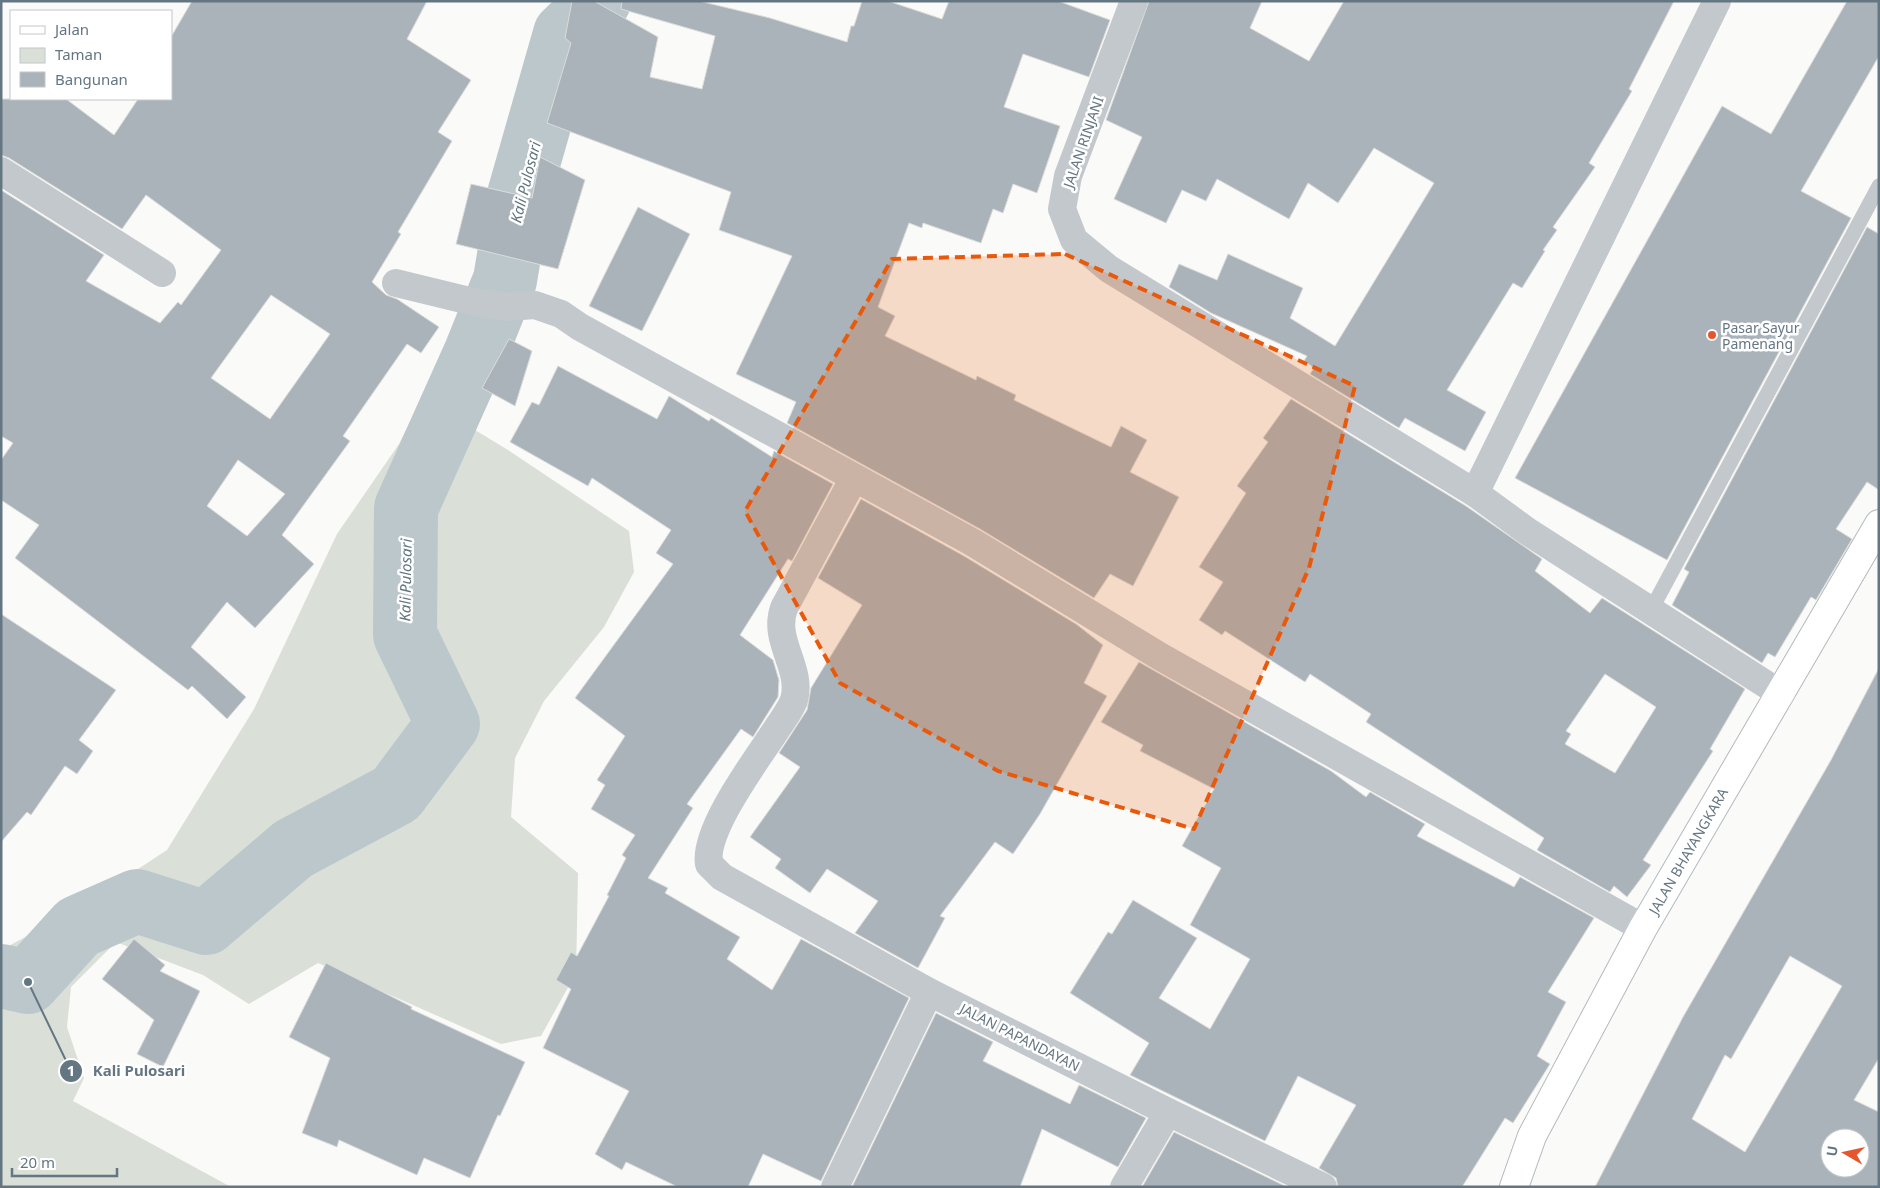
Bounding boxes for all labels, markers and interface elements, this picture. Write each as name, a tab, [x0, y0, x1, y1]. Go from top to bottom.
legend	[10, 10, 172, 100]
text: Jalan	[53, 19, 89, 39]
text: Taman	[55, 44, 102, 64]
text: Bangunan	[55, 69, 128, 89]
street label: JALAN RINJANI	[1058, 93, 1108, 192]
water label: Kali Pulosari	[505, 138, 545, 225]
place label: Pasar Sayur Pamenang	[1722, 318, 1800, 353]
marker: Pasar Sayur Pamenang	[1706, 329, 1718, 341]
water label: Kali Pulosari	[394, 537, 416, 622]
street label: JALAN BHAYANGKARA	[1643, 784, 1732, 919]
street label: JALAN PAPANDAYAN	[955, 998, 1083, 1075]
callout: Kali Pulosari	[58, 1056, 196, 1086]
text: 1	[67, 1060, 75, 1080]
text: Kali Pulosari	[93, 1060, 185, 1080]
north arrow	[1820, 1128, 1870, 1178]
text: U	[1821, 1144, 1842, 1158]
scale bar	[12, 1146, 118, 1178]
text: 20 m	[20, 1152, 55, 1172]

